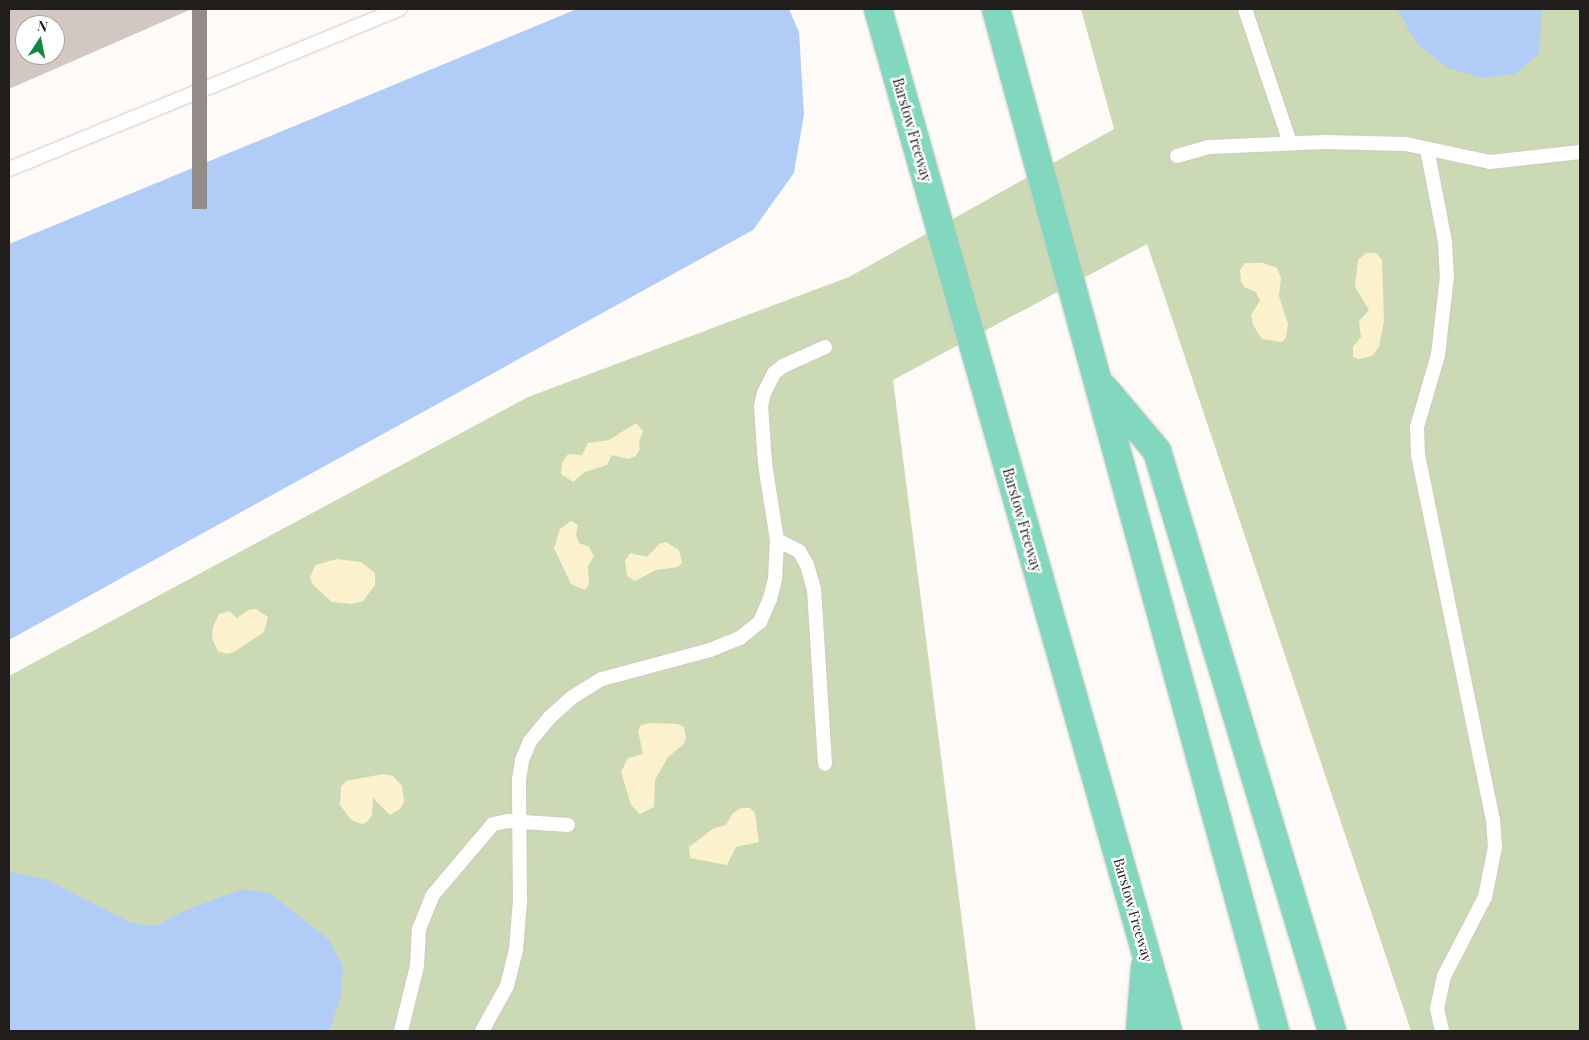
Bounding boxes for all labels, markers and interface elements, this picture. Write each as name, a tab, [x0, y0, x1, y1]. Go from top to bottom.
north arrow	[15, 15, 65, 65]
text: N	[36, 15, 50, 36]
street label: Barstow Freeway	[889, 76, 935, 184]
street label: Barstow Freeway	[999, 466, 1045, 574]
street label: Barstow Freeway	[1110, 856, 1156, 964]

